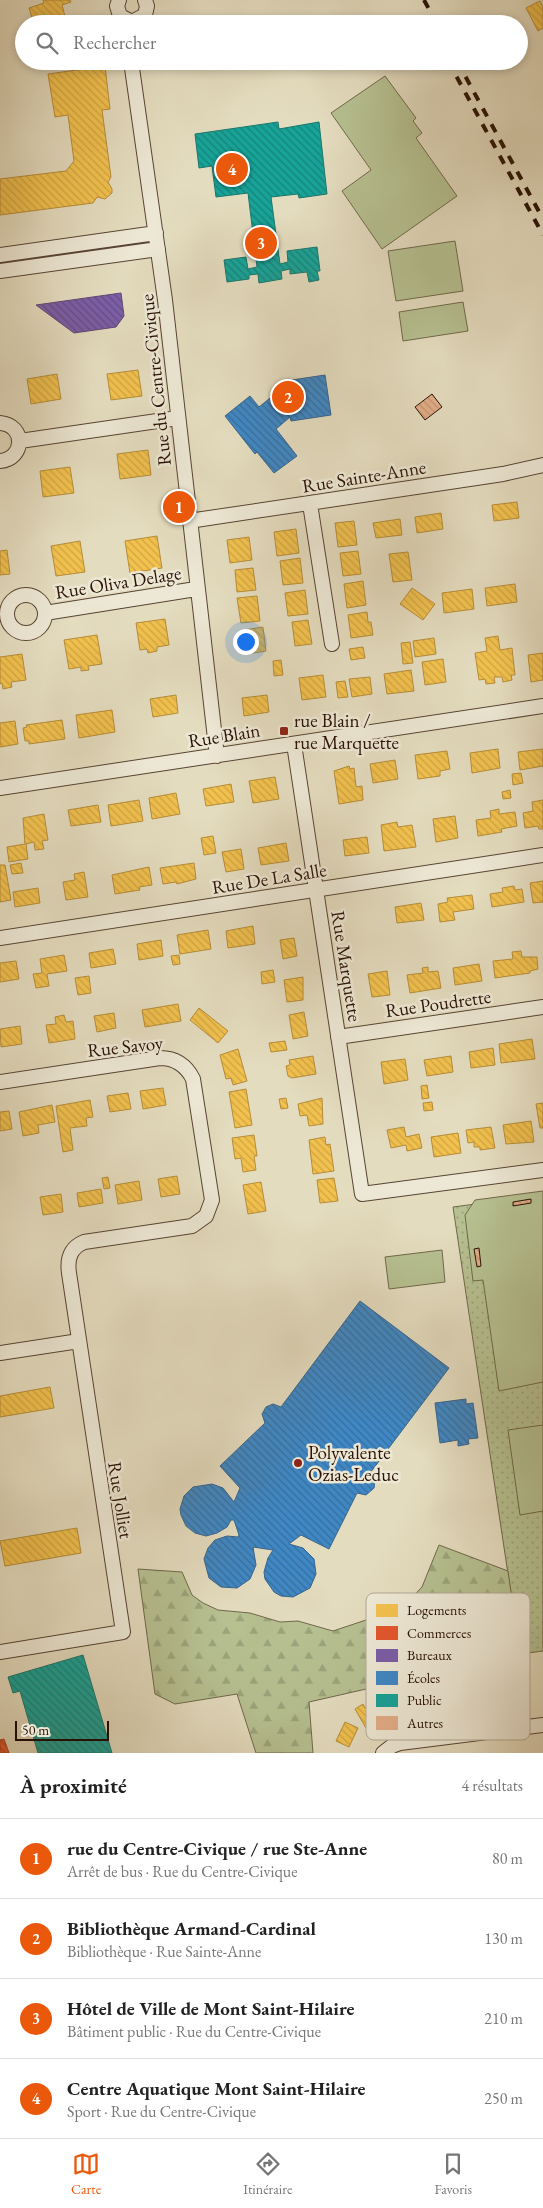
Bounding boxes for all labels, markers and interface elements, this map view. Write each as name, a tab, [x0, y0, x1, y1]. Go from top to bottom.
search box	[15, 15, 528, 70]
icon: search	[33, 29, 61, 57]
text: Rechercher	[73, 30, 156, 55]
pin: 4	[216, 150, 248, 188]
pin: 3	[245, 224, 277, 262]
street label: Rue du Centre-Civique	[134, 293, 177, 467]
pin: 2	[272, 378, 304, 416]
street label: Rue Sainte-Anne	[300, 454, 428, 499]
pin: 1	[163, 488, 195, 526]
street label: Rue Oliva Delage	[53, 560, 183, 605]
your location	[233, 629, 259, 655]
place label: rue Blain / rue Marquette	[294, 708, 399, 755]
street label: Rue Blain	[186, 717, 262, 754]
marker: rue Blain / rue Marquette	[278, 725, 290, 737]
street label: Rue De La Salle	[210, 857, 328, 900]
street label: Rue Marquette	[325, 909, 368, 1023]
street label: Rue Poudrette	[384, 984, 493, 1023]
street label: Rue Savoy	[86, 1030, 165, 1063]
place label: Polyvalente Ozias-Leduc	[308, 1440, 399, 1487]
marker: Polyvalente Ozias-Leduc	[292, 1457, 304, 1469]
street label: Rue Jolliet	[102, 1460, 139, 1540]
legend	[366, 1593, 530, 1740]
text: Logements	[407, 1601, 467, 1619]
text: Commerces	[407, 1624, 472, 1642]
text: Bureaux	[407, 1646, 452, 1664]
text: Écoles	[407, 1669, 441, 1687]
text: Public	[407, 1691, 442, 1709]
text: Autres	[406, 1714, 444, 1732]
scale bar	[15, 1718, 109, 1741]
text: 50 m	[22, 1721, 49, 1739]
text: À proximité	[20, 1772, 127, 1799]
text: 4 résultats	[461, 1775, 523, 1796]
text: rue du Centre-Civique / rue Ste-Anne	[67, 1836, 367, 1861]
text: 1	[32, 1848, 40, 1869]
text: 80 m	[492, 1848, 523, 1869]
text: Arrêt de bus · Rue du Centre-Civique	[67, 1861, 297, 1882]
text: Bibliothèque Armand-Cardinal	[67, 1916, 316, 1941]
text: 2	[32, 1928, 40, 1949]
text: 130 m	[484, 1928, 523, 1949]
text: Bibliothèque · Rue Sainte-Anne	[67, 1941, 261, 1962]
text: Hôtel de Ville de Mont Saint-Hilaire	[67, 1996, 355, 2021]
text: 3	[32, 2008, 40, 2029]
text: 210 m	[484, 2008, 523, 2029]
text: Bâtiment public · Rue du Centre-Civique	[67, 2021, 321, 2042]
text: Centre Aquatique Mont Saint-Hilaire	[67, 2076, 365, 2101]
text: 4	[32, 2088, 40, 2109]
text: 250 m	[484, 2088, 523, 2109]
text: Sport · Rue du Centre-Civique	[67, 2101, 256, 2122]
tab: Carte	[71, 2150, 101, 2198]
tab: Itinéraire	[243, 2150, 292, 2198]
tab: Favoris	[435, 2150, 472, 2198]

